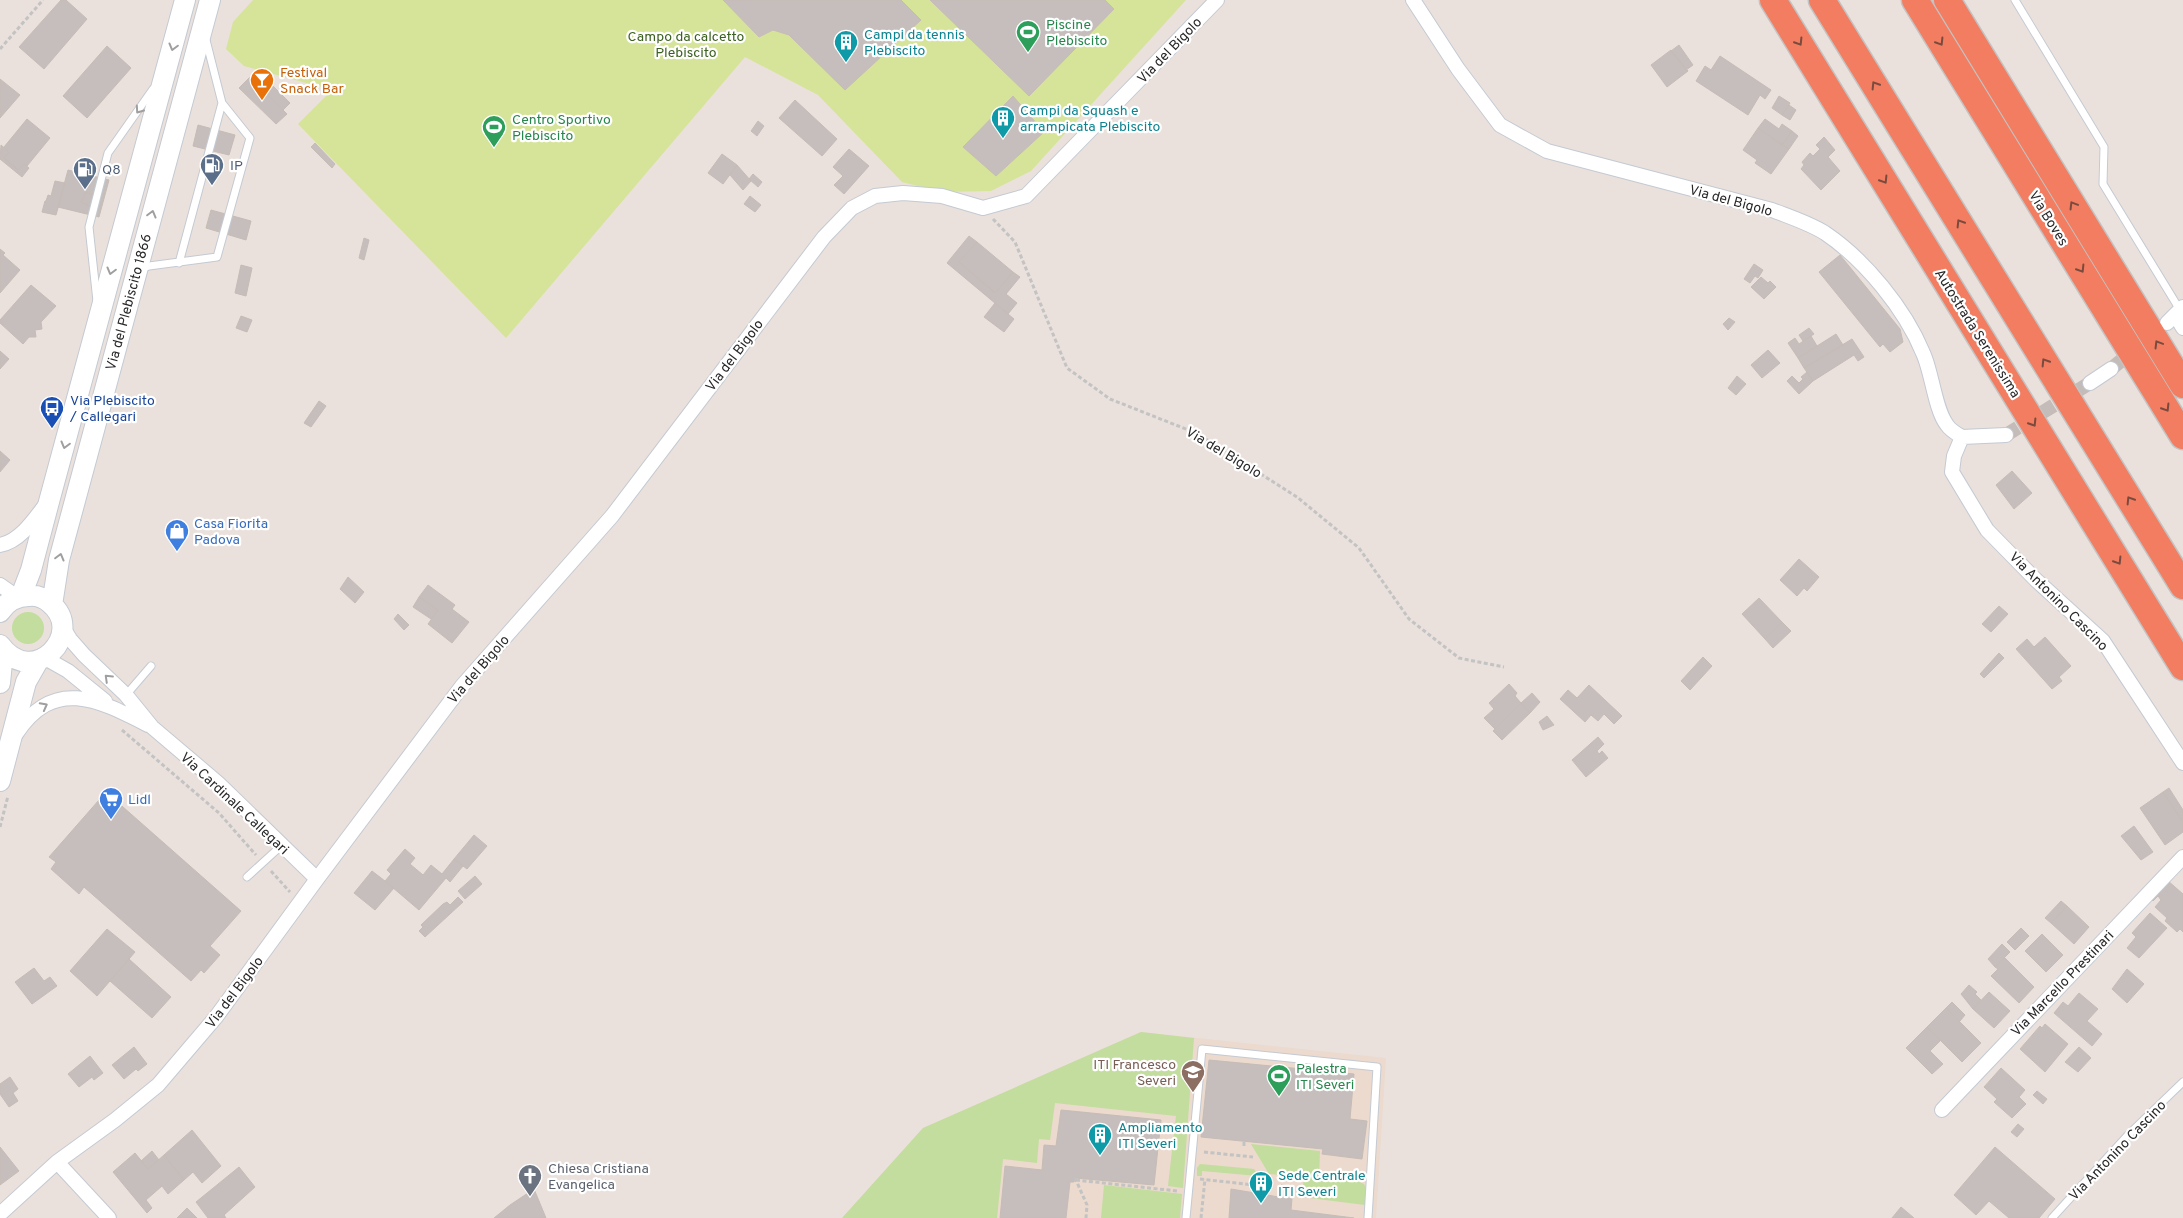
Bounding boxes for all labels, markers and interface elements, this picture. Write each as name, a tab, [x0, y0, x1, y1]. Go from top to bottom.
street label: Via del Bigolo	[1134, 14, 1206, 88]
place label: Piscine Plebiscito	[1046, 17, 1108, 50]
sports icon: Piscine Plebiscito	[1015, 19, 1041, 53]
place label: Campi da tennis Plebiscito	[864, 27, 965, 60]
park label: Campo da calcetto Plebiscito	[628, 29, 745, 62]
building icon: Campi da tennis Plebiscito	[833, 29, 859, 63]
one-way arrow	[1792, 36, 1802, 45]
one-way arrow	[1934, 36, 1944, 45]
one-way arrow	[168, 42, 178, 51]
place label: Festival Snack Bar	[280, 65, 344, 98]
bar icon: Festival Snack Bar	[249, 67, 275, 101]
one-way arrow	[1871, 81, 1881, 90]
place label: Campi da Squash e arrampicata Plebiscito	[1020, 103, 1161, 136]
one-way arrow	[136, 104, 144, 113]
building icon: Campi da Squash e arrampicata Plebiscito	[990, 105, 1016, 139]
place label: Centro Sportivo Plebiscito	[512, 112, 611, 145]
sports icon: Centro Sportivo Plebiscito	[481, 114, 507, 148]
fuel station icon: IP	[199, 152, 225, 186]
fuel station icon: Q8	[72, 156, 98, 190]
place label: IP	[230, 158, 243, 175]
place label: Q8	[102, 162, 121, 179]
one-way arrow	[1878, 174, 1887, 184]
street label: Via del Bigolo	[1687, 182, 1774, 221]
street label: Via Boves	[2024, 188, 2071, 249]
one-way arrow	[2069, 201, 2079, 210]
one-way arrow	[146, 209, 157, 218]
one-way arrow	[1956, 220, 1966, 229]
street label: Via del Plebiscito 1866	[103, 232, 156, 373]
one-way arrow	[2074, 264, 2084, 273]
street label: Autostrada Serenissima	[1930, 266, 2023, 401]
one-way arrow	[106, 267, 117, 276]
street label: Via del Bigolo	[703, 316, 768, 395]
one-way arrow	[2154, 340, 2164, 349]
one-way arrow	[2041, 358, 2051, 367]
place label: Via Plebiscito / Callegari	[69, 393, 155, 426]
bus stop icon: Via Plebiscito / Callegari	[39, 395, 65, 429]
one-way arrow	[2159, 402, 2169, 411]
one-way arrow	[2027, 417, 2037, 426]
street label: Via del Bigolo	[1182, 424, 1264, 483]
one-way arrow	[60, 441, 70, 449]
one-way arrow	[2127, 497, 2136, 506]
place label: Casa Fiorita Padova	[194, 516, 268, 549]
shop icon: Casa Fiorita Padova	[164, 518, 190, 552]
street label: Via Antonino Cascino	[2005, 549, 2111, 655]
one-way arrow	[54, 552, 65, 561]
one-way arrow	[2112, 556, 2122, 565]
street label: Via del Bigolo	[445, 632, 514, 708]
one-way arrow	[105, 675, 114, 684]
one-way arrow	[39, 702, 48, 712]
street label: Via Cardinale Callegari	[176, 749, 292, 859]
supermarket icon: Lidl	[98, 786, 124, 820]
place label: Lidl	[128, 792, 151, 809]
street label: Via Marcello Prestinari	[2008, 928, 2118, 1041]
street label: Via del Bigolo	[203, 953, 268, 1032]
place label: ITI Francesco Severi	[1093, 1057, 1176, 1090]
school or university icon: ITI Francesco Severi	[1180, 1059, 1206, 1093]
place label: Palestra ITI Severi	[1296, 1061, 1354, 1094]
sports icon: Palestra ITI Severi	[1266, 1063, 1292, 1097]
street label: Via Antonino Cascino	[2066, 1097, 2170, 1205]
place label: Ampliamento ITI Severi	[1118, 1120, 1203, 1153]
building icon: Ampliamento ITI Severi	[1087, 1122, 1113, 1156]
place label: Chiesa Cristiana Evangelica	[548, 1161, 649, 1194]
church icon: Chiesa Cristiana Evangelica	[517, 1163, 543, 1197]
place label: Sede Centrale ITI Severi	[1278, 1168, 1366, 1201]
building icon: Sede Centrale ITI Severi	[1248, 1170, 1274, 1204]

